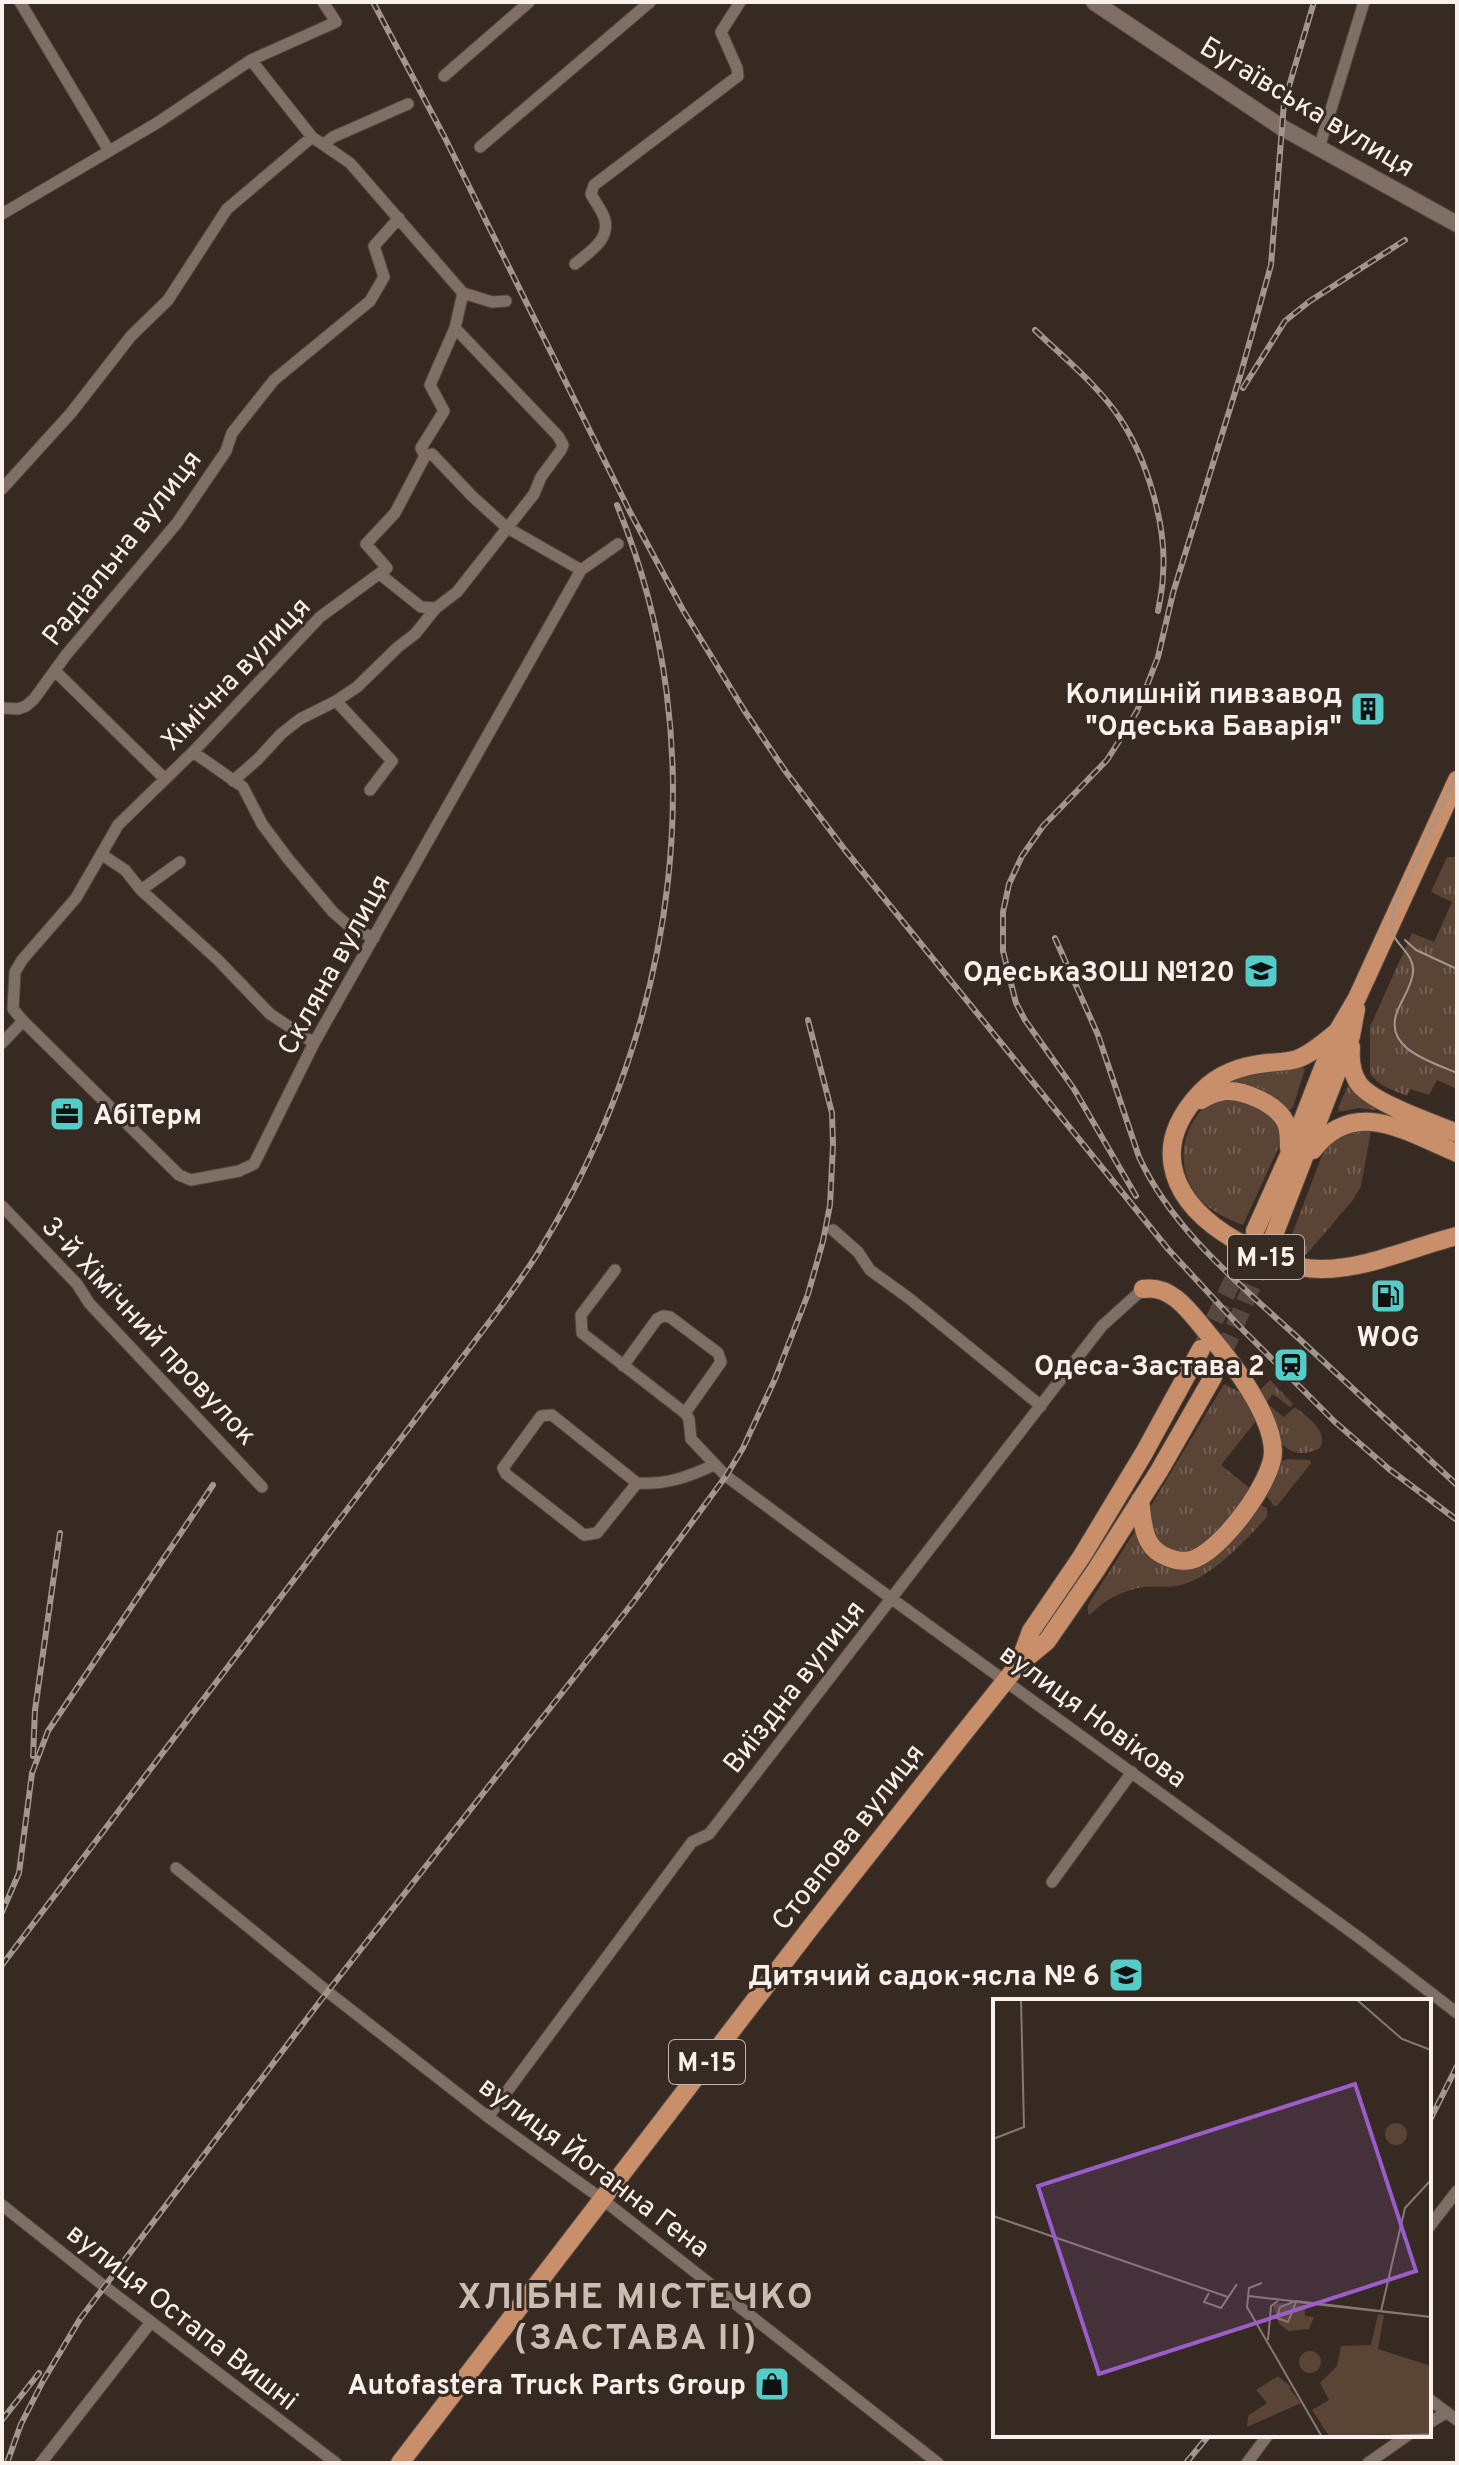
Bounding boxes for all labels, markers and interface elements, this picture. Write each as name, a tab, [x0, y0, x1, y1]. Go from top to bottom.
street label: Бугаївська вулиця	[1192, 30, 1420, 187]
street label: Радіальна вулиця	[36, 444, 211, 654]
street label: Хімічна вулиця	[155, 590, 320, 760]
place label: Колишній пивзавод "Одеська Баварія"	[1065, 678, 1342, 746]
building icon: Колишній пивзавод "Одеська Баварія"	[1349, 690, 1387, 728]
street label: Скляна вулиця	[271, 868, 400, 1062]
school or university icon: ОдеськаЗОШ №120	[1242, 952, 1280, 990]
place label: ОдеськаЗОШ №120	[963, 956, 1235, 992]
office icon: АбіТерм	[48, 1095, 86, 1133]
place label: АбіТерм	[93, 1099, 202, 1135]
street label: 3-й Хімічний провулок	[32, 1210, 263, 1454]
road number: М-15	[1228, 1235, 1304, 1279]
fuel station icon: WOG	[1369, 1277, 1407, 1315]
place label: WOG	[1356, 1321, 1420, 1357]
station icon: Одеса-Застава 2	[1272, 1346, 1310, 1384]
place label: Одеса-Застава 2	[1034, 1350, 1265, 1386]
street label: Виїздна вулиця	[716, 1594, 874, 1782]
street label: вулиця Новікова	[991, 1637, 1193, 1798]
street label: Стовпова вулиця	[765, 1737, 934, 1939]
school or university icon: Дитячий садок-ясла № 6	[1107, 1956, 1145, 1994]
place label: Дитячий садок-ясла № 6	[748, 1960, 1100, 1996]
inset map	[993, 1999, 1431, 2437]
road number: М-15	[669, 2040, 745, 2084]
street label: вулиця Йоганна Гена	[470, 2068, 717, 2267]
street label: вулиця Остапа Вишні	[58, 2217, 304, 2420]
district label: ХЛІБНЕ МІСТЕЧКО (ЗАСТАВА ІІ)	[457, 2276, 815, 2363]
shop icon: Autofastera Truck Parts Group	[753, 2365, 791, 2403]
place label: Autofastera Truck Parts Group	[347, 2369, 746, 2405]

